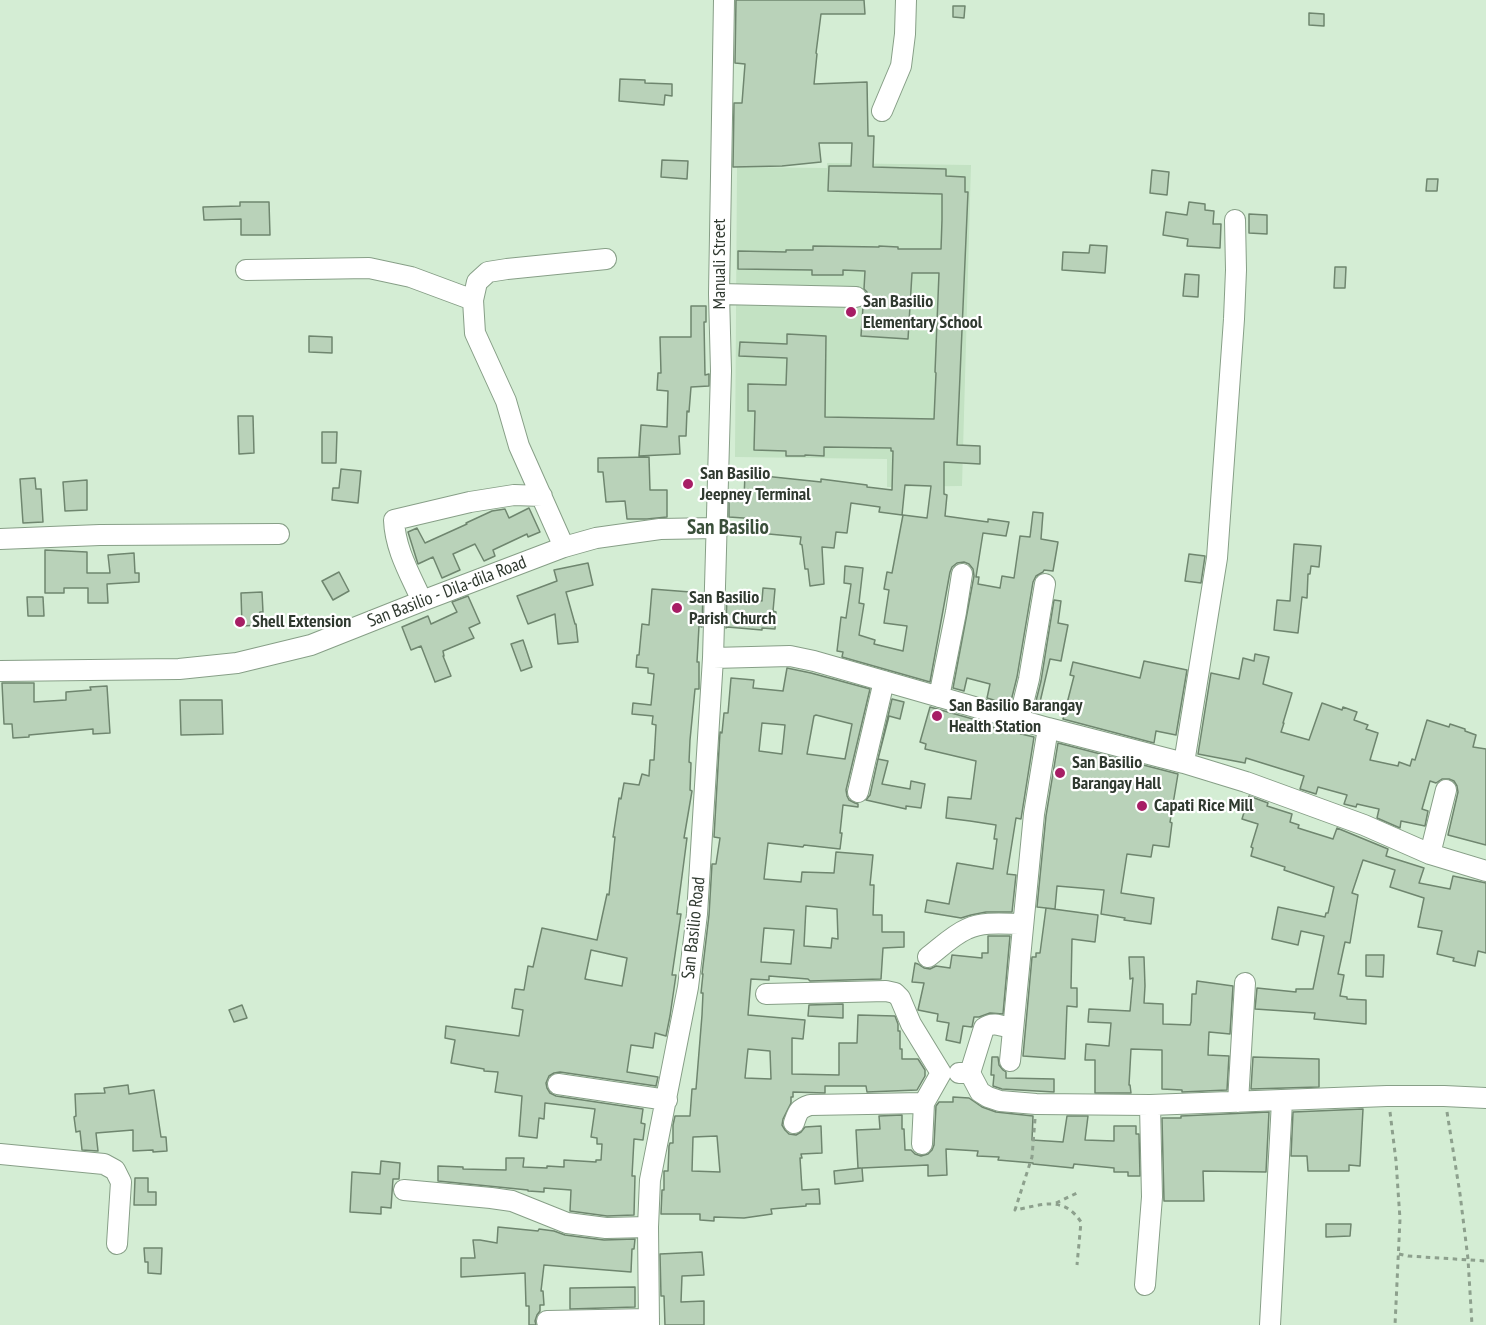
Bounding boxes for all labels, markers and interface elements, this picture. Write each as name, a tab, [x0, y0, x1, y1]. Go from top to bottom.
street label: Manuali Street	[709, 219, 731, 309]
place label: San Basilio Elementary School	[863, 291, 982, 334]
marker: San Basilio Elementary School	[844, 305, 858, 319]
place label: San Basilio Jeepney Terminal	[700, 463, 811, 506]
marker: San Basilio Jeepney Terminal	[681, 477, 695, 491]
district label: San Basilio	[687, 515, 769, 541]
street label: San Basilio - Dila-dila Road	[364, 552, 530, 632]
place label: San Basilio Parish Church	[689, 587, 776, 630]
marker: San Basilio Parish Church	[670, 601, 684, 615]
place label: Shell Extension	[252, 611, 351, 633]
marker: Shell Extension	[233, 615, 247, 629]
place label: San Basilio Barangay Health Station	[949, 695, 1082, 738]
marker: San Basilio Barangay Health Station	[930, 709, 944, 723]
place label: San Basilio Barangay Hall	[1072, 752, 1161, 795]
marker: San Basilio Barangay Hall	[1053, 766, 1067, 780]
place label: Capati Rice Mill	[1154, 795, 1253, 817]
marker: Capati Rice Mill	[1135, 799, 1149, 813]
street label: San Basilio Road	[678, 876, 710, 980]

